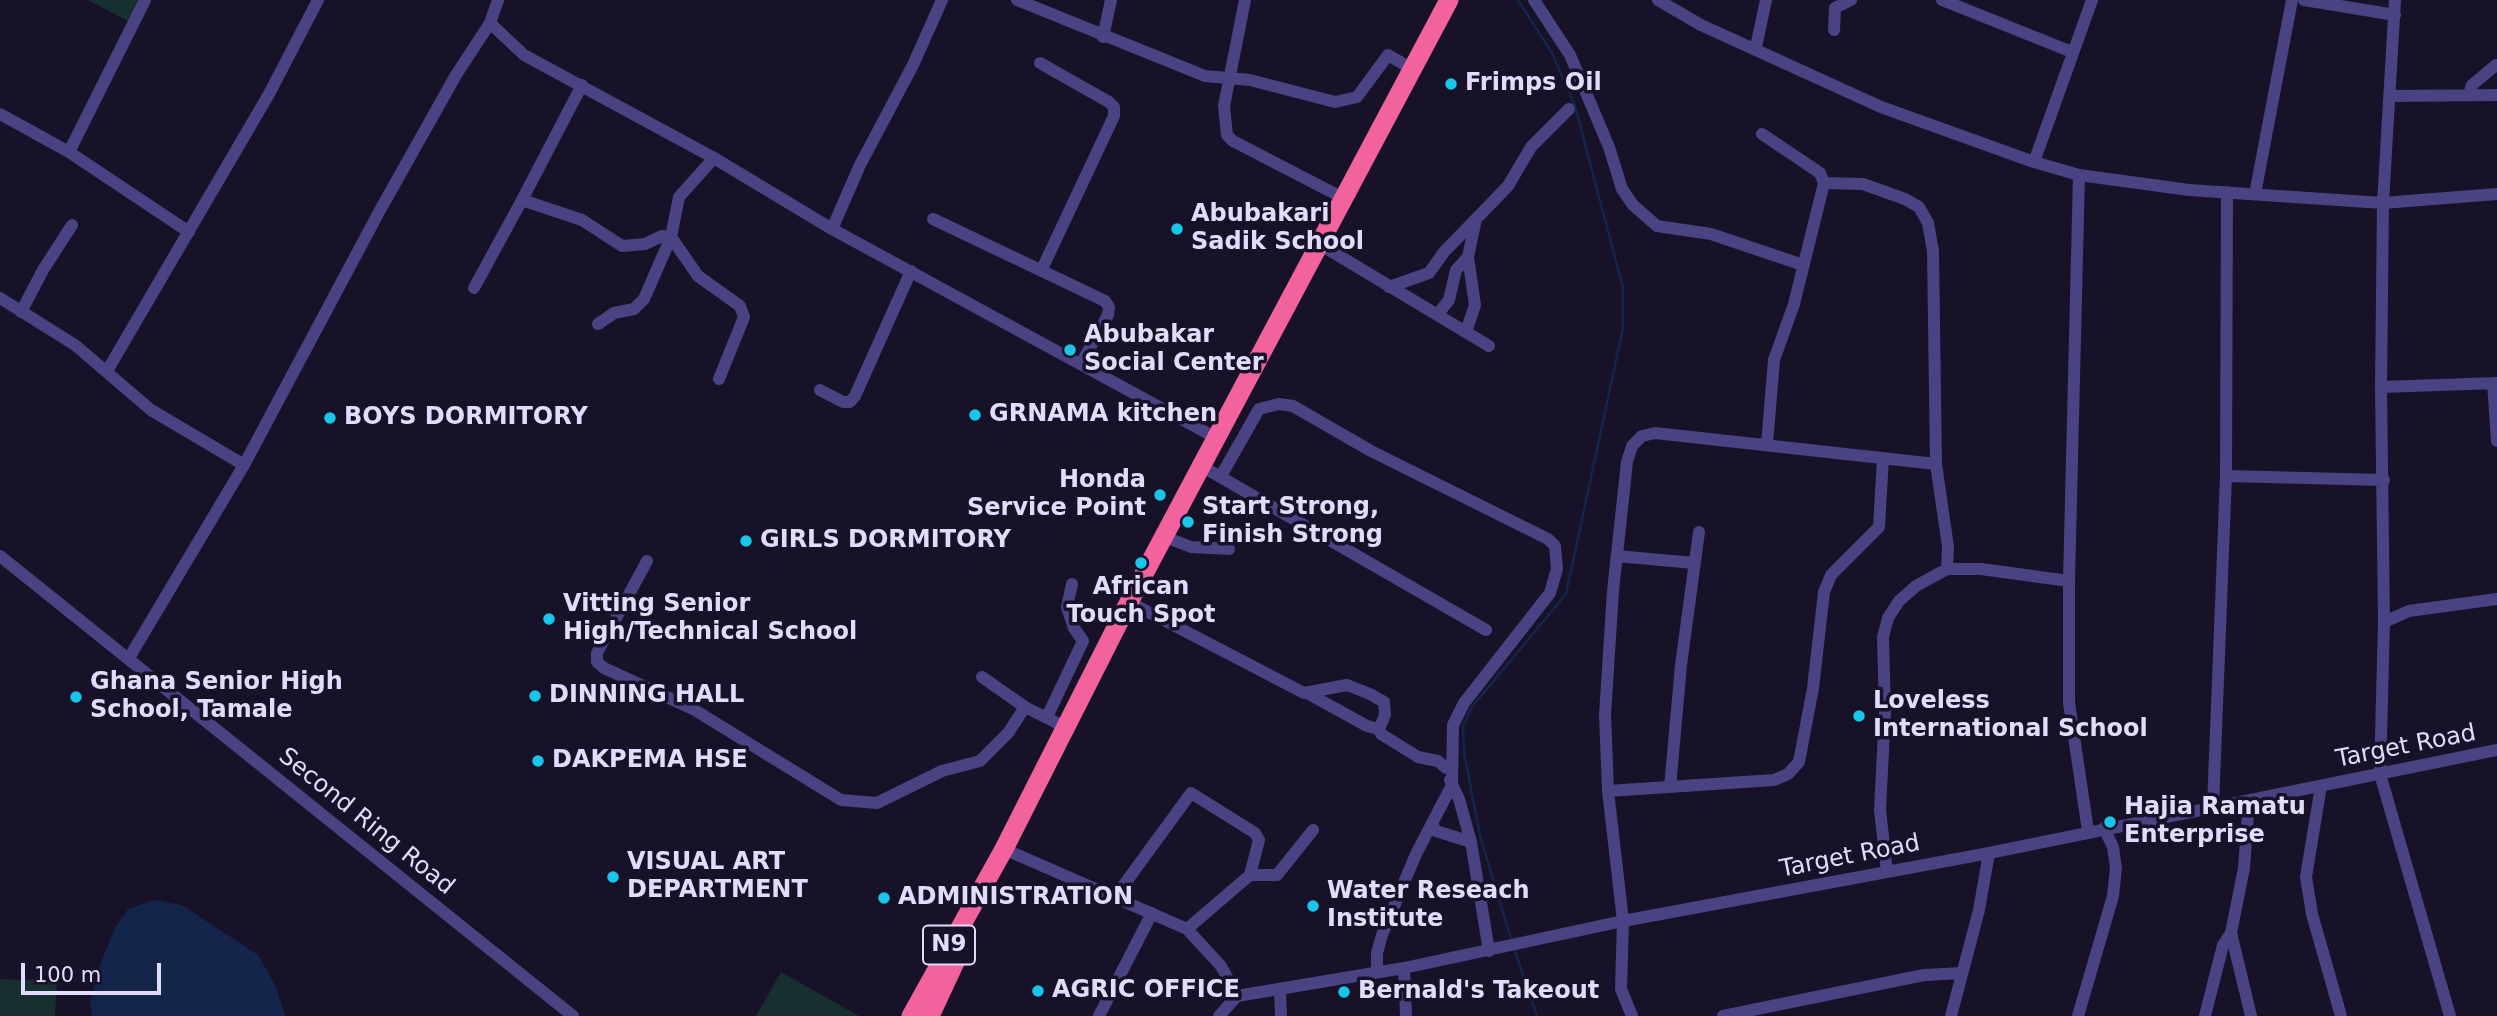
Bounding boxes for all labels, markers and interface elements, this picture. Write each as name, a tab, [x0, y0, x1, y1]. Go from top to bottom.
place label: Frimps Oil	[1465, 70, 1602, 98]
marker: Frimps Oil	[1443, 76, 1459, 92]
place label: Abubakari Sadik School	[1191, 201, 1364, 257]
marker: Abubakari Sadik School	[1169, 221, 1185, 237]
place label: Abubakar Social Center	[1084, 322, 1264, 378]
marker: Abubakar Social Center	[1062, 342, 1078, 358]
place label: GRNAMA kitchen	[989, 401, 1217, 429]
place label: BOYS DORMITORY	[344, 404, 588, 432]
marker: GRNAMA kitchen	[967, 407, 983, 423]
marker: BOYS DORMITORY	[322, 410, 338, 426]
place label: Honda Service Point	[967, 467, 1146, 523]
marker: Honda Service Point	[1152, 487, 1168, 503]
place label: Start Strong, Finish Strong	[1202, 494, 1383, 550]
marker: Start Strong, Finish Strong	[1180, 514, 1196, 530]
place label: GIRLS DORMITORY	[760, 527, 1011, 555]
marker: GIRLS DORMITORY	[738, 533, 754, 549]
marker: African Touch Spot	[1133, 555, 1149, 571]
place label: African Touch Spot	[1067, 574, 1215, 630]
place label: Vitting Senior High/Technical School	[563, 591, 857, 647]
marker: Vitting Senior High/Technical School	[541, 611, 557, 627]
place label: Ghana Senior High School, Tamale	[90, 669, 343, 725]
place label: DINNING HALL	[549, 682, 744, 710]
marker: DINNING HALL	[527, 688, 543, 704]
place label: Loveless International School	[1873, 688, 2148, 744]
marker: Ghana Senior High School, Tamale	[68, 689, 84, 705]
marker: Loveless International School	[1851, 708, 1867, 724]
street label: Target Road	[2334, 719, 2478, 775]
street label: Second Ring Road	[272, 742, 460, 902]
place label: DAKPEMA HSE	[552, 747, 748, 775]
marker: DAKPEMA HSE	[530, 753, 546, 769]
place label: Hajia Ramatu Enterprise	[2124, 794, 2306, 850]
marker: Hajia Ramatu Enterprise	[2102, 814, 2118, 830]
street label: Target Road	[1778, 829, 1922, 885]
place label: VISUAL ART DEPARTMENT	[627, 849, 808, 905]
marker: VISUAL ART DEPARTMENT	[605, 869, 621, 885]
place label: Water Reseach Institute	[1327, 878, 1530, 934]
place label: ADMINISTRATION	[898, 884, 1133, 912]
marker: ADMINISTRATION	[876, 890, 892, 906]
marker: Water Reseach Institute	[1305, 898, 1321, 914]
road number: N9	[923, 926, 975, 964]
scale bar	[24, 950, 164, 994]
text: 100 m	[34, 963, 101, 987]
place label: AGRIC OFFICE	[1052, 977, 1240, 1005]
place label: Bernald's Takeout	[1358, 978, 1599, 1006]
marker: AGRIC OFFICE	[1030, 983, 1046, 999]
marker: Bernald's Takeout	[1336, 984, 1352, 1000]

